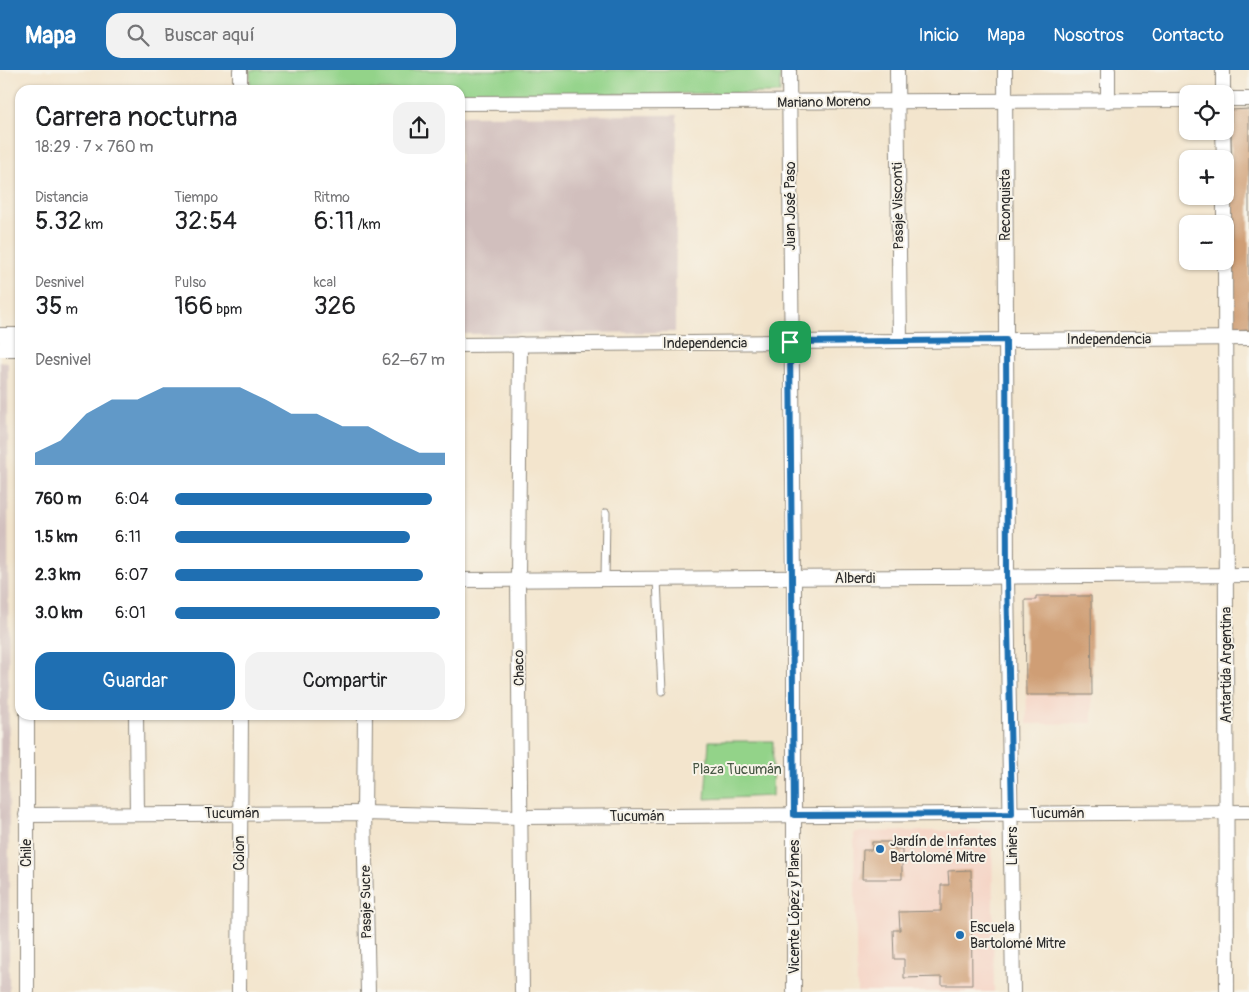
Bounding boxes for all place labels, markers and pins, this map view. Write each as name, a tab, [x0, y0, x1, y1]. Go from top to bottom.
pin	[769, 321, 811, 363]
place label: Jardín de Infantes Bartolomé Mitre	[890, 833, 997, 866]
marker: Jardín de Infantes Bartolomé Mitre	[874, 843, 886, 855]
place label: Escuela Bartolomé Mitre	[970, 919, 1066, 952]
marker: Escuela Bartolomé Mitre	[954, 929, 966, 941]

